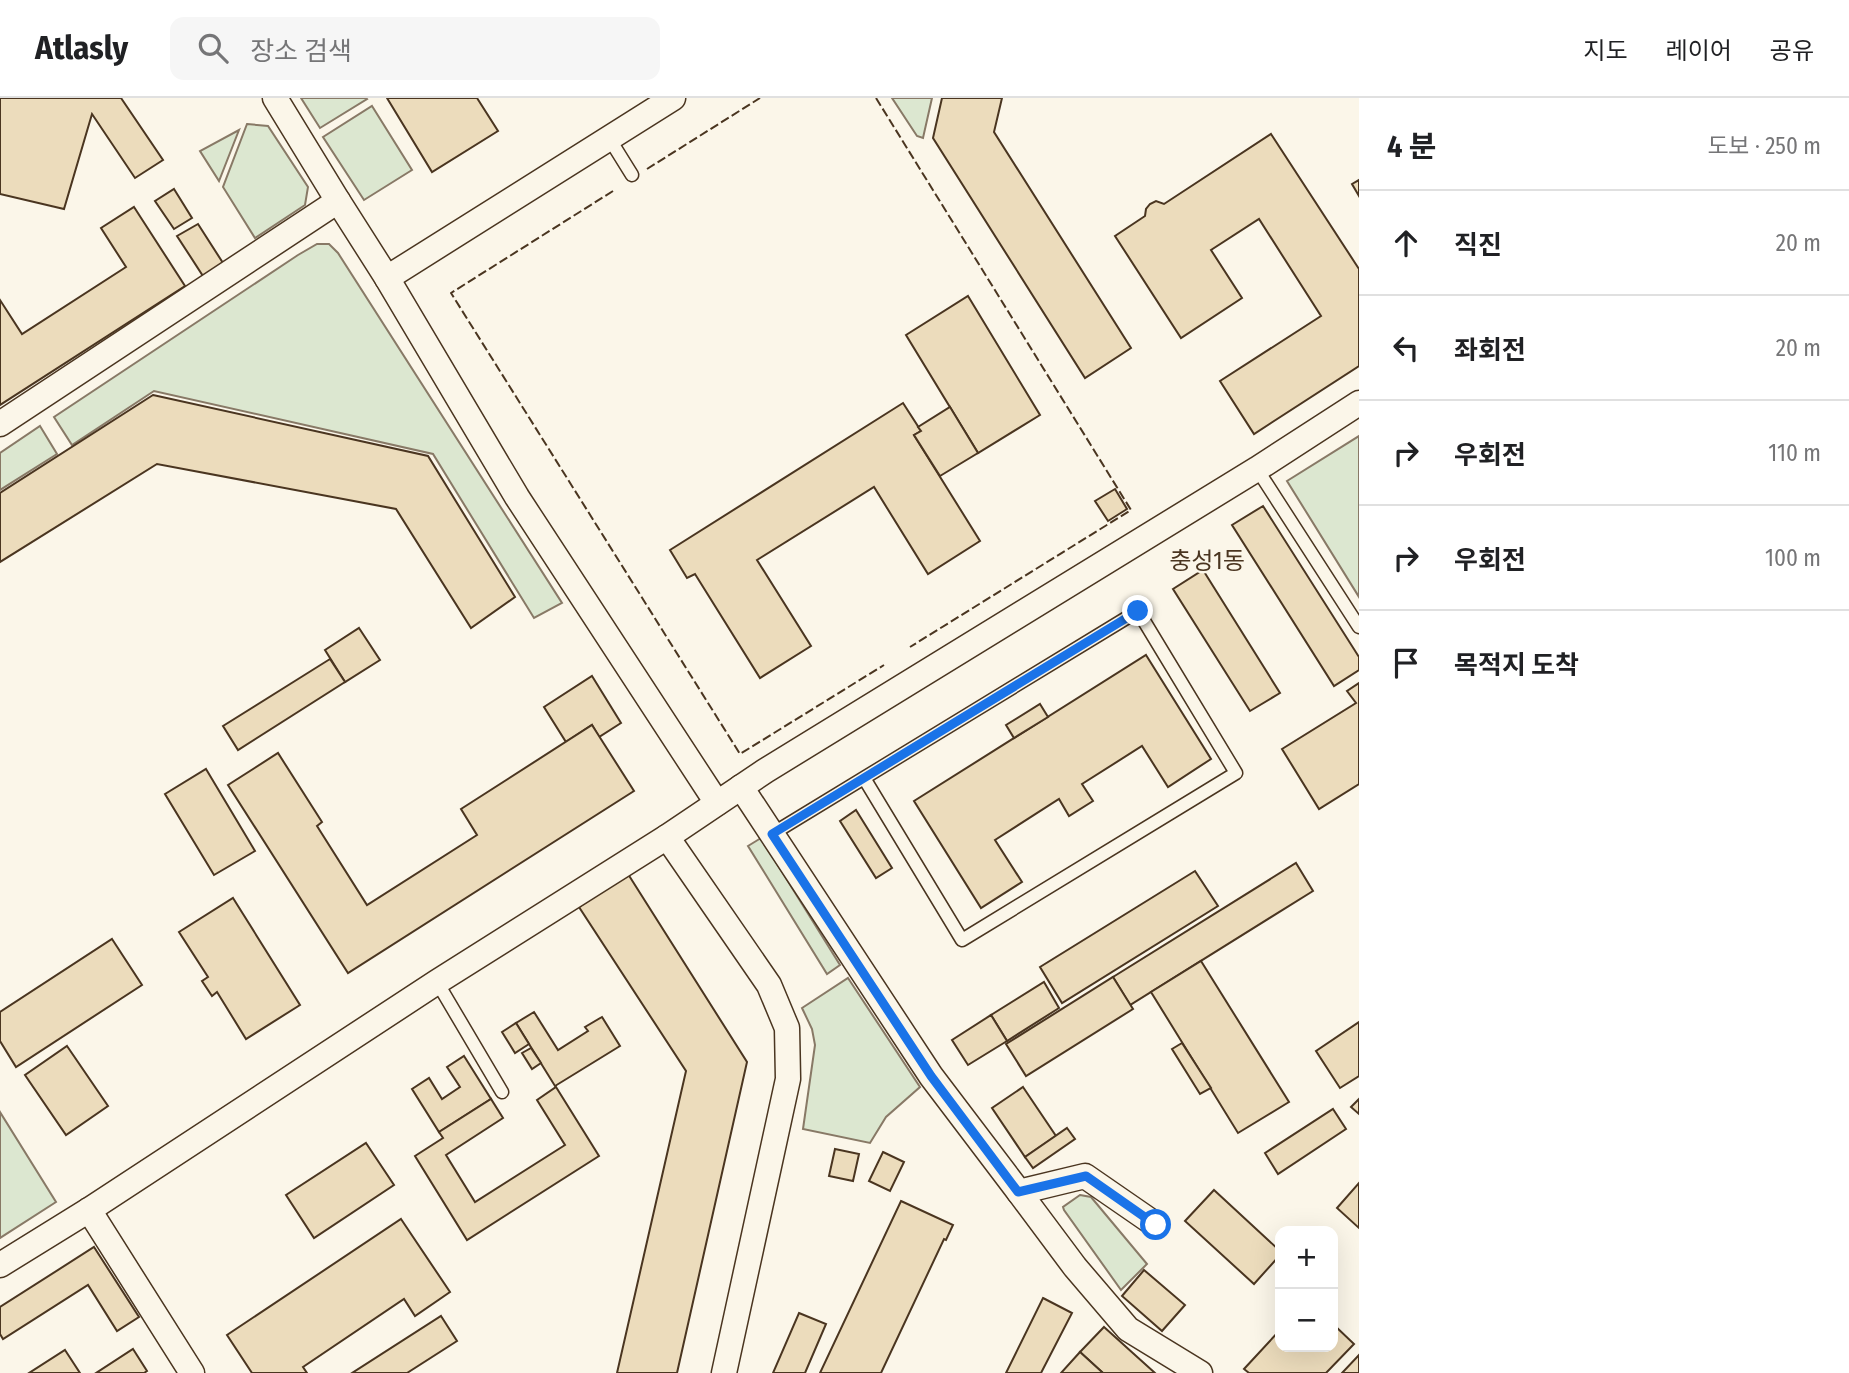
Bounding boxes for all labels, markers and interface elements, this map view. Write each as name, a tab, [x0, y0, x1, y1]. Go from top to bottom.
search box	[170, 17, 660, 80]
text: Atlasly	[35, 28, 128, 68]
icon: search	[194, 29, 232, 67]
text: 장소 검색	[250, 36, 352, 67]
text: 지도	[1583, 37, 1628, 65]
text: 레이어	[1666, 37, 1732, 65]
text: 공유	[1770, 37, 1814, 65]
text: 4 분	[1387, 129, 1436, 165]
text: 도보 · 250 m	[1707, 132, 1821, 160]
icon: ahead	[1387, 224, 1425, 262]
text: 20 m	[1776, 229, 1821, 257]
text: 직진	[1454, 230, 1502, 261]
icon: left	[1387, 329, 1425, 367]
text: 20 m	[1776, 334, 1821, 362]
text: 좌회전	[1454, 335, 1526, 366]
icon: right	[1387, 434, 1425, 472]
text: 110 m	[1768, 439, 1821, 467]
text: 우회전	[1454, 440, 1526, 471]
icon: right	[1387, 539, 1425, 577]
text: 100 m	[1765, 544, 1821, 572]
text: 우회전	[1454, 545, 1526, 576]
district label: 충성1동	[1169, 547, 1245, 575]
route end	[1122, 595, 1153, 626]
icon: arrive	[1387, 644, 1425, 682]
text: 목적지 도착	[1454, 650, 1579, 681]
route start	[1140, 1209, 1171, 1240]
map controls	[1275, 1226, 1338, 1352]
button: +	[1275, 1226, 1338, 1289]
button: −	[1275, 1289, 1338, 1352]

